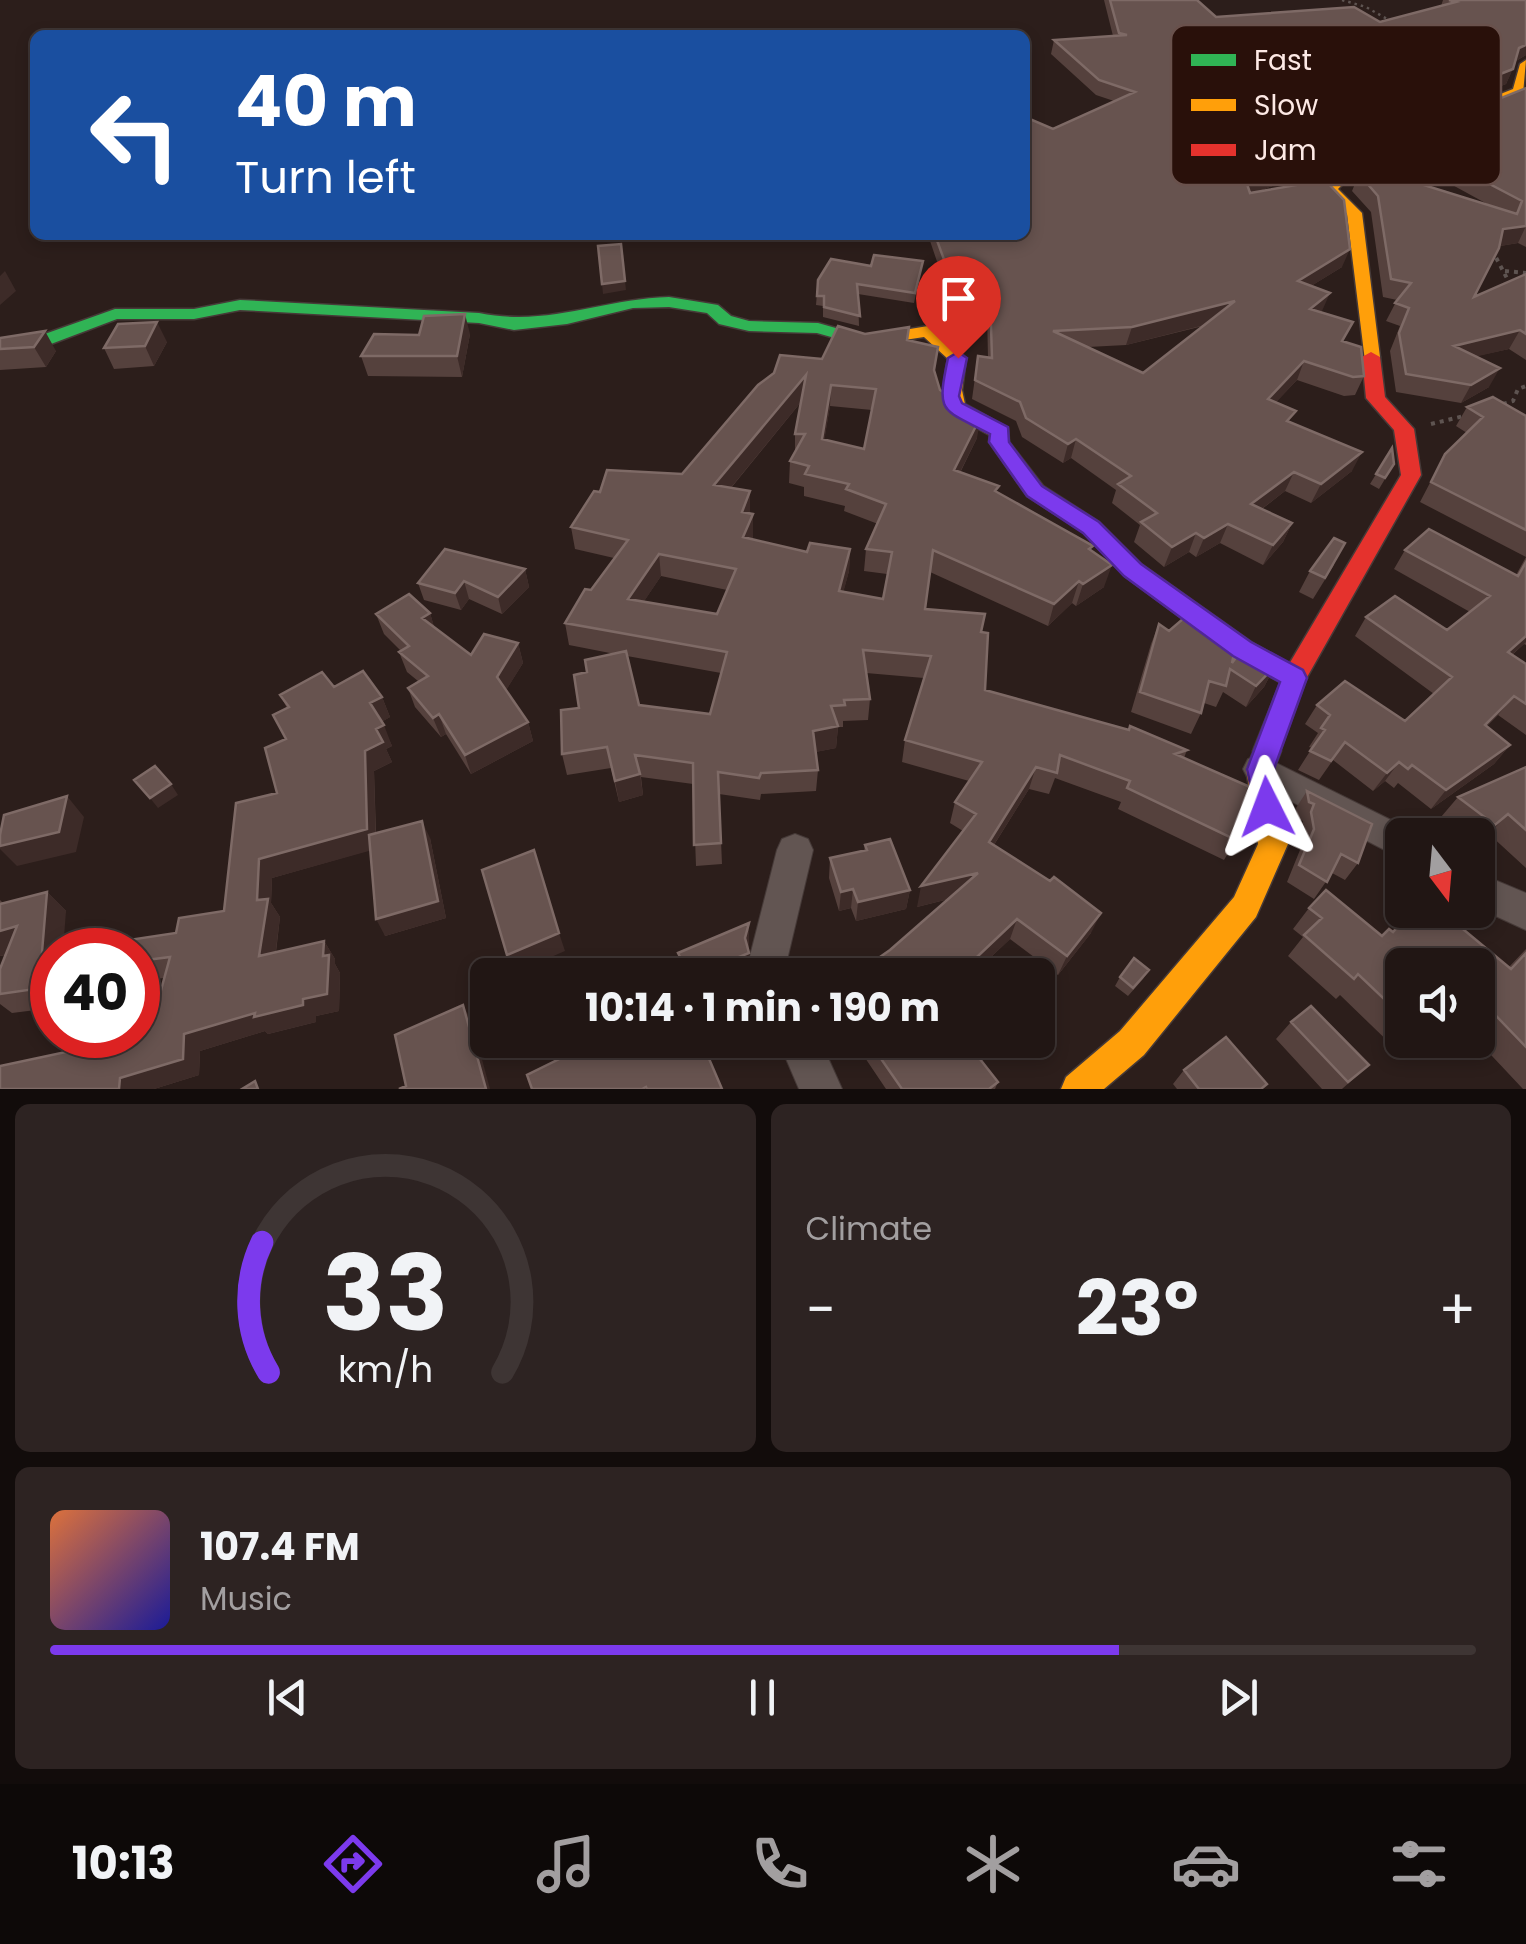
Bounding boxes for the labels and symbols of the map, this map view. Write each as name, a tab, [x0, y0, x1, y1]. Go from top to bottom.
legend	[1171, 25, 1501, 185]
text: Fast	[1254, 41, 1312, 80]
text: Slow	[1254, 86, 1318, 125]
text: Jam	[1254, 131, 1317, 170]
pin	[916, 256, 1001, 359]
position arrow	[1215, 755, 1319, 859]
north arrow	[1385, 818, 1495, 928]
speed limit sign: 40	[30, 928, 160, 1058]

